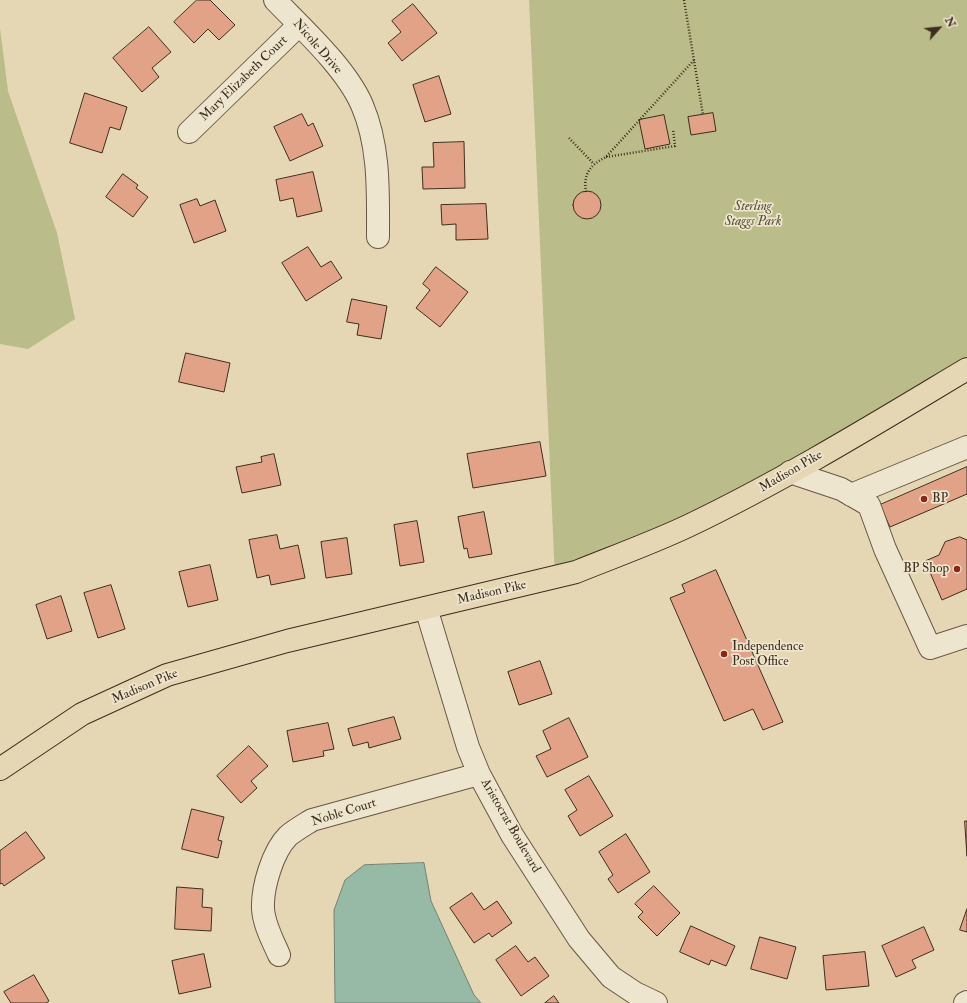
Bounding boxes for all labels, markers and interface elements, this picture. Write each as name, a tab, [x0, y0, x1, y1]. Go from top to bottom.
north arrow	[919, 8, 959, 48]
text: N	[942, 15, 958, 30]
street label: Nicole Drive	[289, 16, 345, 78]
street label: Mary Elizabeth Court	[197, 33, 291, 125]
park label: Sterling Staggs Park	[725, 199, 781, 230]
street label: Madison Pike	[757, 448, 825, 496]
place label: BP	[932, 491, 948, 507]
marker: BP	[919, 494, 929, 504]
place label: BP Shop	[903, 561, 949, 577]
marker: BP Shop	[952, 564, 962, 574]
street label: Madison Pike	[456, 577, 528, 609]
place label: Independence Post Office	[732, 639, 804, 670]
marker: Independence Post Office	[719, 649, 729, 659]
street label: Madison Pike	[110, 666, 180, 708]
street label: Aristocrat Boulevard	[477, 776, 543, 876]
street label: Noble Court	[310, 796, 378, 830]

